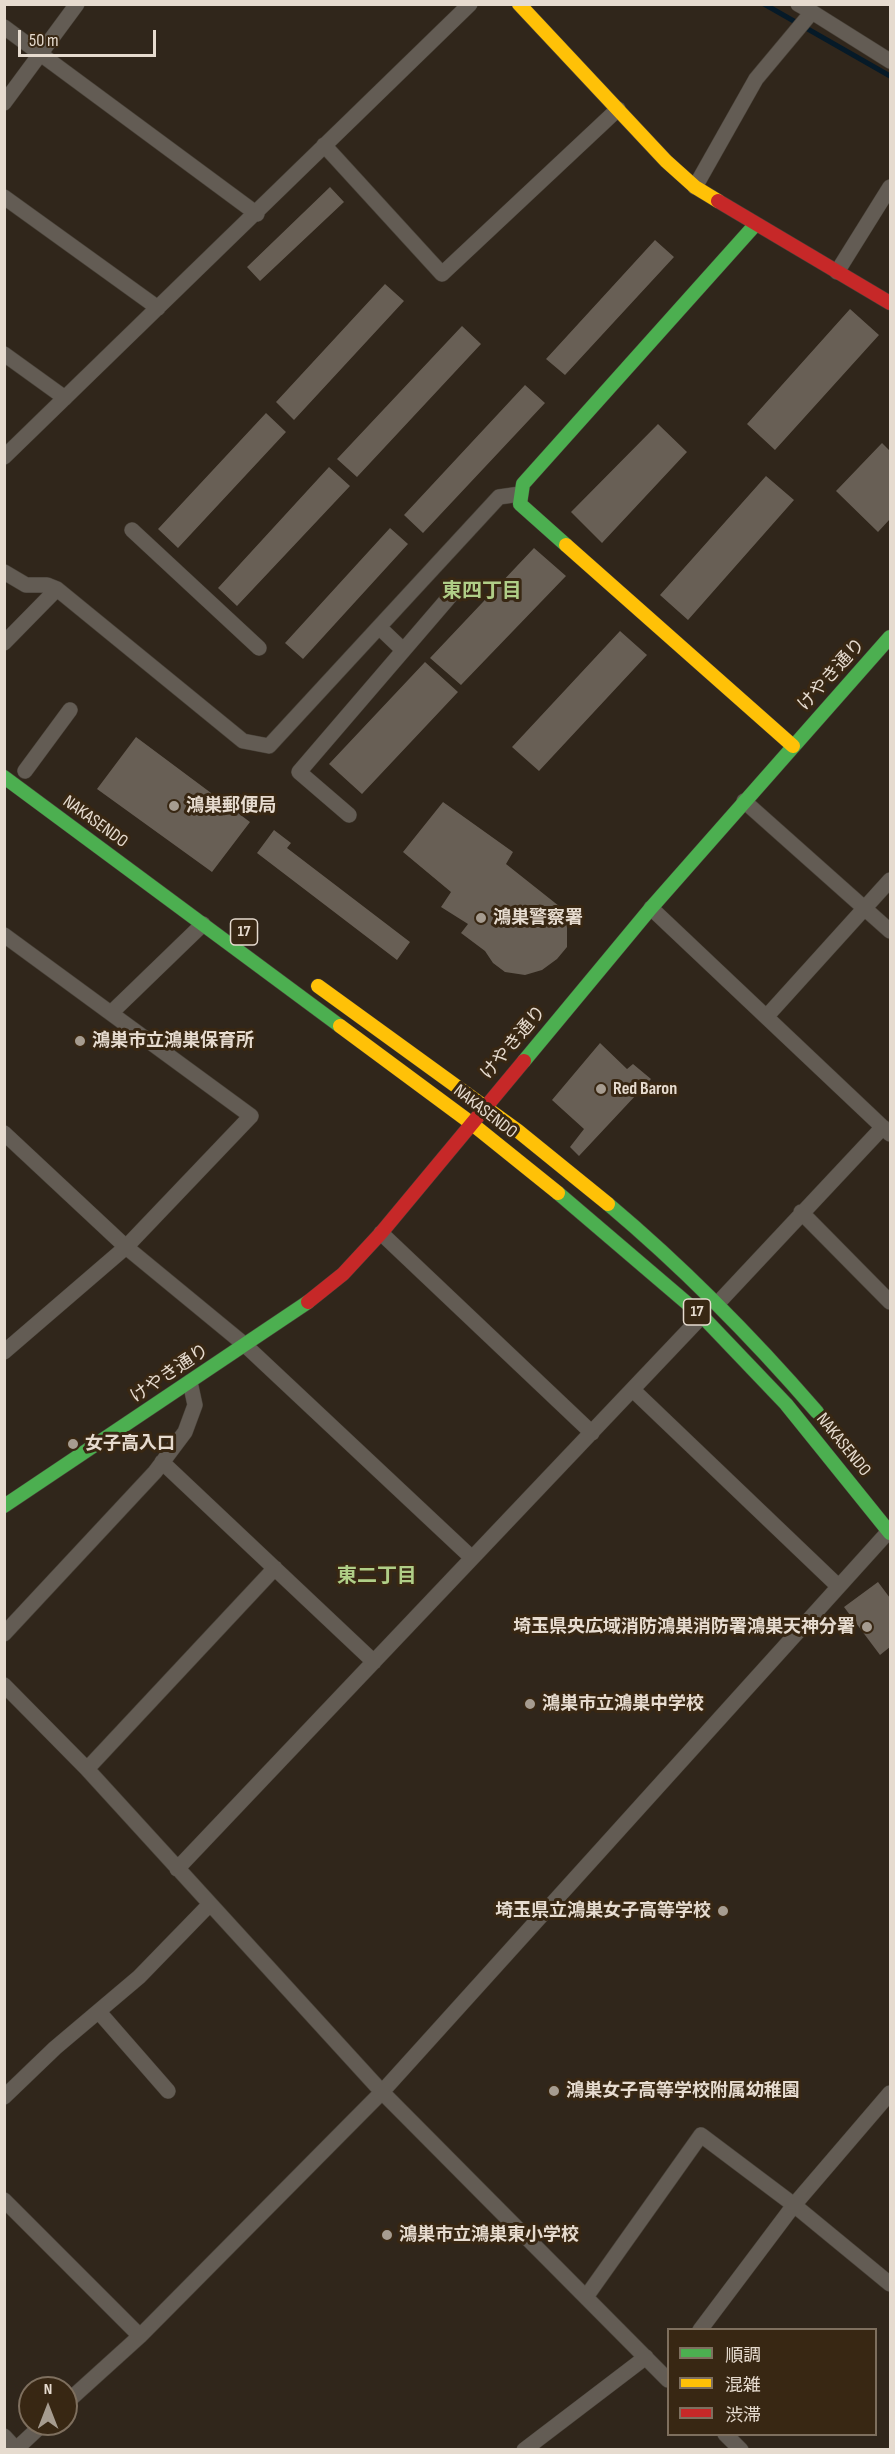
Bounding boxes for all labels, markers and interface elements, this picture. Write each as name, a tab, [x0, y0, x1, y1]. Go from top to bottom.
scale bar	[21, 18, 159, 56]
text: 50 m	[29, 30, 59, 51]
district label: 東四丁目	[442, 580, 522, 604]
street label: けやき通り	[794, 634, 870, 716]
street label: NAKASENDO	[58, 791, 132, 853]
place label: 鴻巣郵便局	[186, 795, 276, 817]
marker: 鴻巣郵便局	[167, 799, 181, 813]
place label: 鴻巣警察署	[493, 907, 583, 929]
marker: 鴻巣警察署	[474, 911, 488, 925]
road number: 17	[230, 919, 258, 945]
street label: けやき通り	[477, 1002, 551, 1084]
place label: 鴻巣市立鴻巣保育所	[92, 1030, 254, 1052]
marker: 鴻巣市立鴻巣保育所	[73, 1034, 87, 1048]
place label: Red Baron	[613, 1078, 677, 1100]
street label: NAKASENDO	[449, 1080, 521, 1144]
marker: Red Baron	[594, 1082, 608, 1096]
road number: 17	[684, 1299, 710, 1325]
street label: けやき通り	[127, 1340, 213, 1408]
street label: NAKASENDO	[811, 1409, 875, 1481]
place label: 女子高入口	[85, 1433, 175, 1455]
marker: 女子高入口	[66, 1437, 80, 1451]
district label: 東二丁目	[337, 1565, 417, 1589]
place label: 埼玉県央広域消防鴻巣消防署鴻巣天神分署	[513, 1616, 855, 1638]
marker: 埼玉県央広域消防鴻巣消防署鴻巣天神分署	[860, 1620, 874, 1634]
place label: 鴻巣市立鴻巣中学校	[542, 1693, 704, 1715]
marker: 鴻巣市立鴻巣中学校	[523, 1697, 537, 1711]
place label: 埼玉県立鴻巣女子高等学校	[495, 1900, 711, 1922]
marker: 埼玉県立鴻巣女子高等学校	[716, 1904, 730, 1918]
place label: 鴻巣女子高等学校附属幼稚園	[566, 2080, 800, 2102]
marker: 鴻巣女子高等学校附属幼稚園	[547, 2084, 561, 2098]
place label: 鴻巣市立鴻巣東小学校	[399, 2224, 579, 2246]
marker: 鴻巣市立鴻巣東小学校	[380, 2228, 394, 2242]
legend	[667, 2328, 877, 2436]
text: 順調	[725, 2345, 761, 2366]
text: 混雑	[725, 2375, 761, 2396]
north arrow	[18, 2376, 78, 2436]
text: N	[44, 2380, 52, 2399]
text: 渋滞	[725, 2405, 761, 2426]

